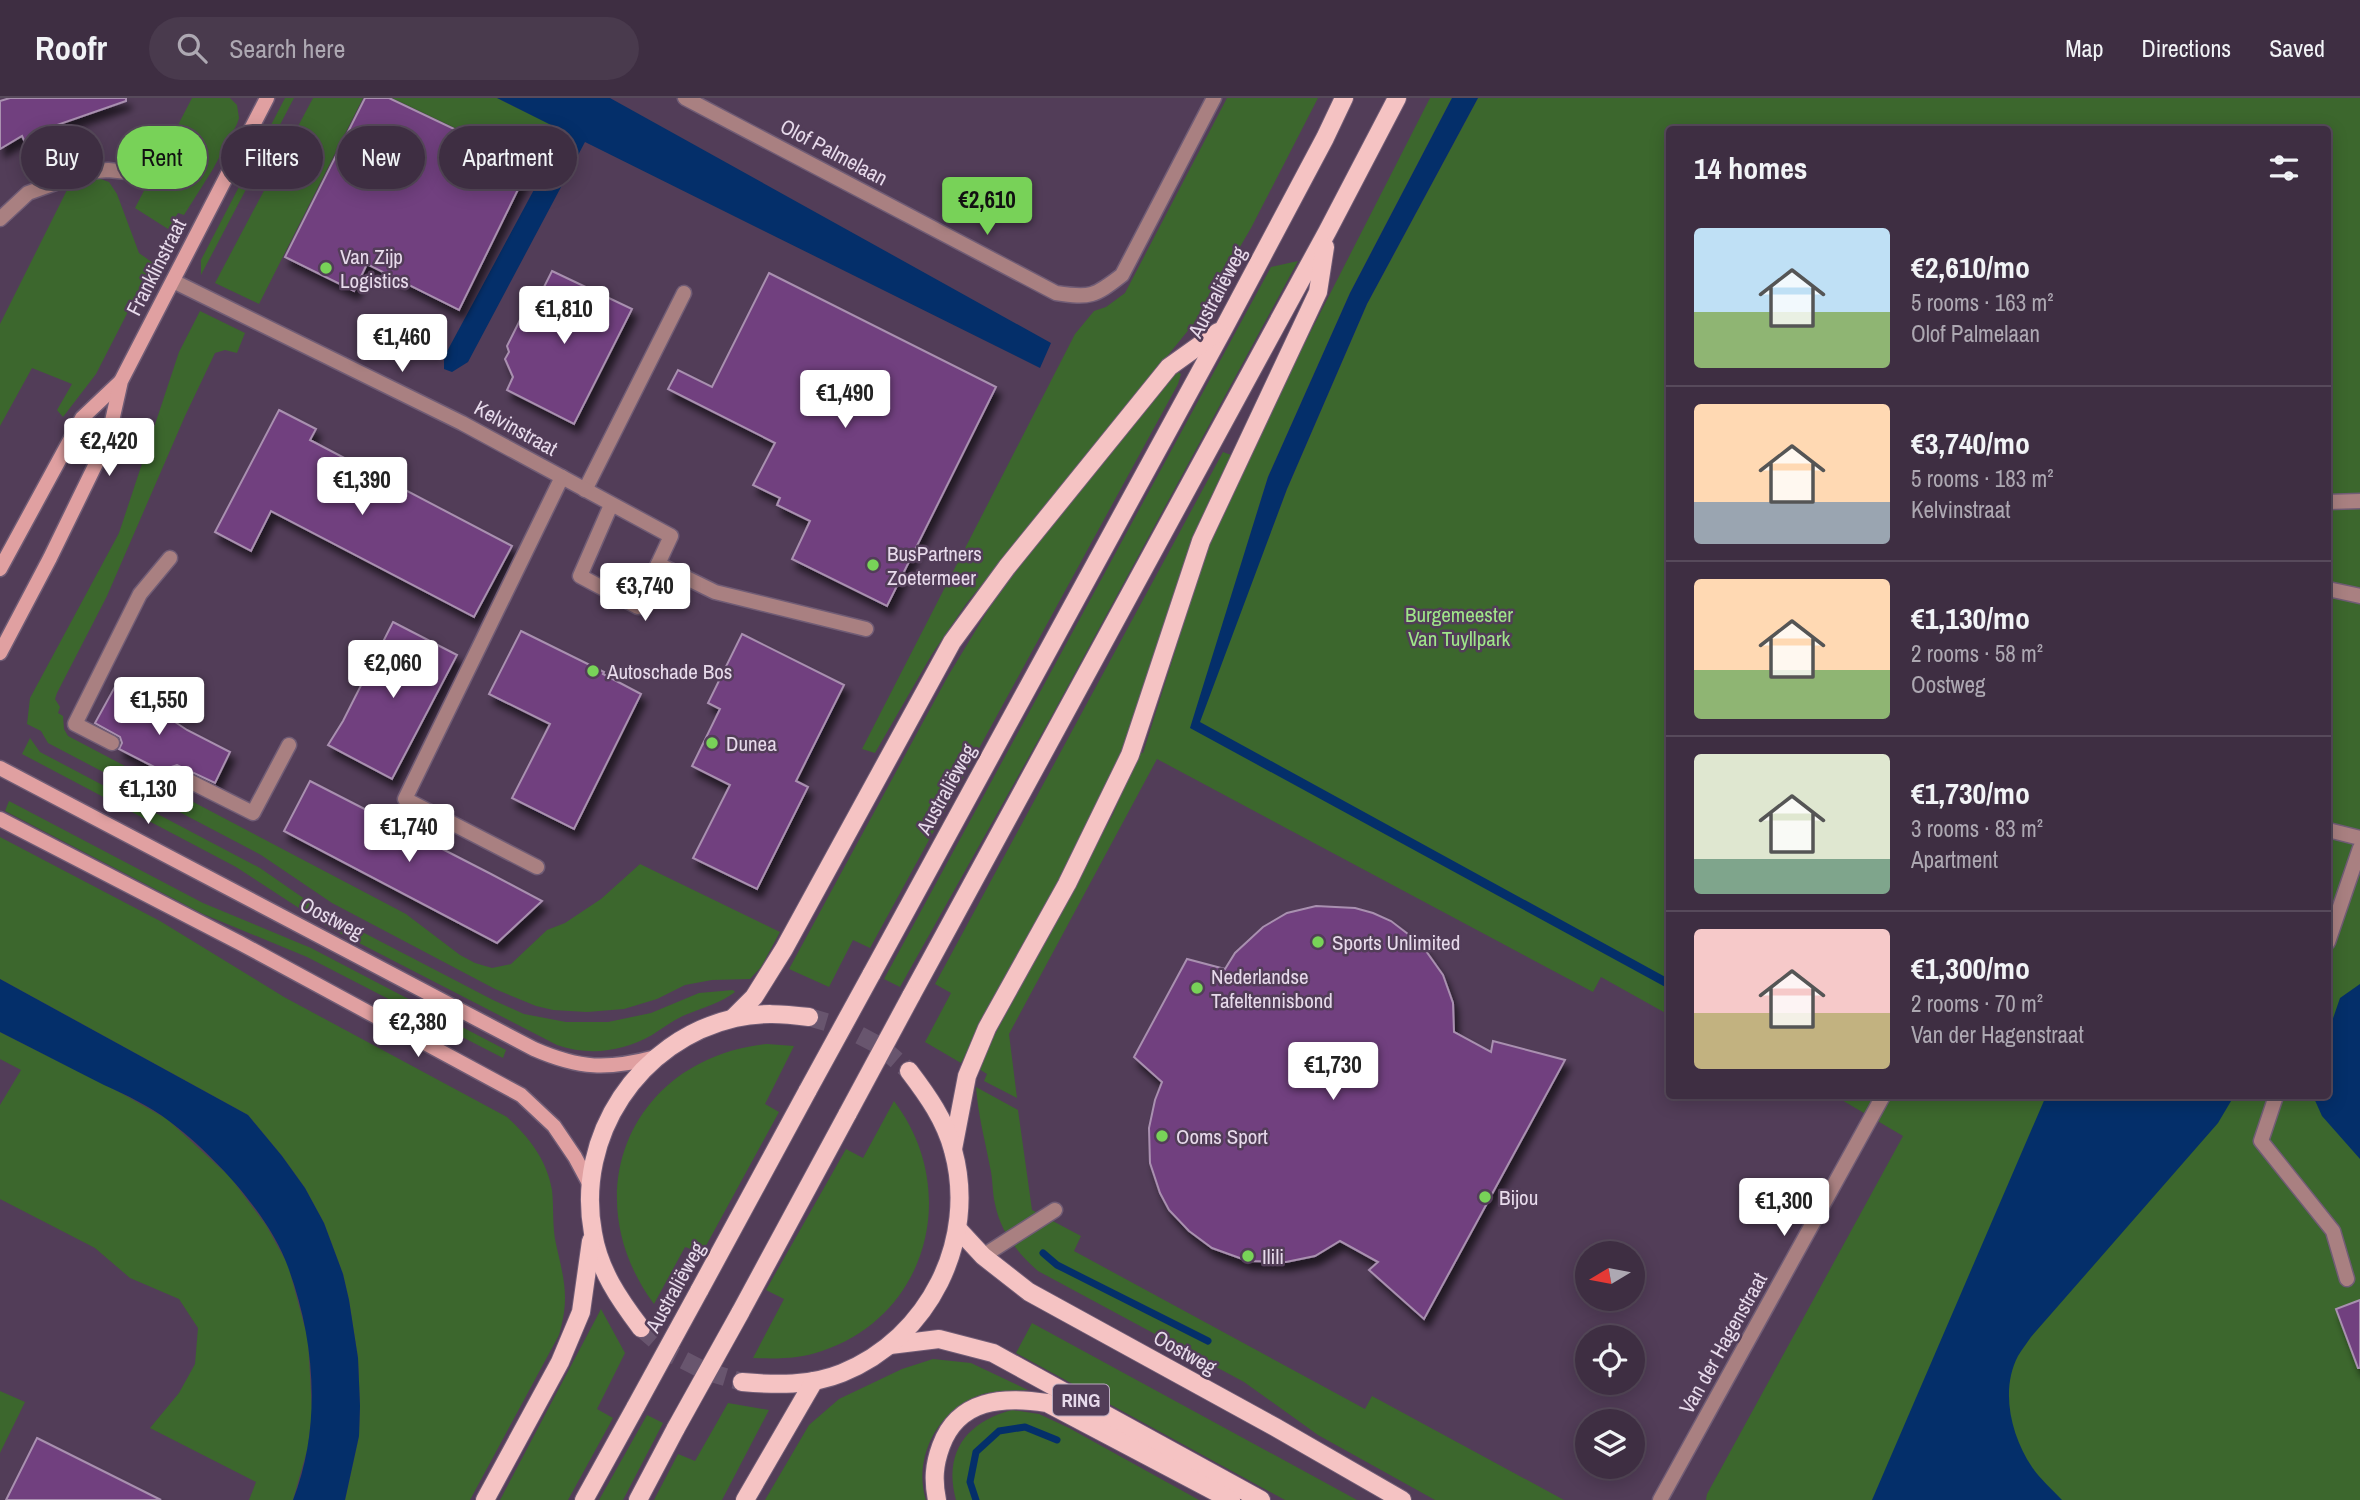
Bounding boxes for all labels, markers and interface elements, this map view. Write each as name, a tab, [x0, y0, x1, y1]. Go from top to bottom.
search box	[149, 17, 639, 80]
text: Roofr	[35, 26, 107, 70]
icon: search	[173, 29, 211, 67]
text: Search here	[229, 31, 345, 66]
text: Map	[2065, 32, 2103, 64]
text: Directions	[2141, 32, 2231, 64]
text: Saved	[2269, 32, 2325, 64]
street label: Olof Palmelaan	[775, 112, 893, 192]
chip: Buy	[21, 126, 103, 189]
chip: Rent	[117, 126, 207, 189]
chip: Filters	[221, 126, 323, 189]
chip: New	[337, 126, 425, 189]
chip: Apartment	[439, 126, 577, 189]
text: 14 homes	[1694, 148, 1808, 188]
icon: filters	[2265, 149, 2303, 187]
pin: €2,610	[930, 178, 1044, 237]
text: €2,610	[958, 184, 1016, 215]
street label: Franklinstraat	[119, 213, 193, 320]
street label: Australiëweg	[1180, 241, 1253, 344]
place label: Van Zijp Logistics	[340, 242, 409, 295]
text: €2,610/mo	[1911, 247, 2030, 287]
icon: home	[1750, 256, 1834, 340]
marker: Van Zijp Logistics	[318, 260, 334, 276]
pin: €1,810	[507, 286, 621, 346]
text: 5 rooms · 163 m²	[1911, 287, 2054, 318]
text: €1,810	[535, 293, 593, 324]
pin: €1,460	[345, 314, 459, 374]
text: Olof Palmelaan	[1911, 318, 2040, 349]
text: €1,460	[373, 321, 431, 352]
pin: €1,490	[788, 370, 902, 430]
text: €1,490	[816, 377, 874, 408]
street label: Kelvinstraat	[469, 393, 563, 463]
pin: €2,420	[52, 418, 166, 478]
text: €3,740/mo	[1911, 423, 2030, 463]
text: €2,420	[80, 425, 138, 456]
icon: home	[1750, 432, 1834, 516]
pin: €1,390	[305, 458, 419, 517]
text: 5 rooms · 183 m²	[1911, 463, 2054, 494]
text: €1,390	[333, 464, 391, 495]
text: Kelvinstraat	[1911, 494, 2011, 525]
place label: BusPartners Zoetermeer	[887, 539, 982, 592]
marker: BusPartners Zoetermeer	[865, 557, 881, 573]
pin: €3,740	[588, 564, 702, 623]
text: €3,740	[616, 570, 674, 601]
text: €1,130/mo	[1911, 598, 2030, 638]
park label: Burgemeester Van Tuyllpark	[1405, 600, 1513, 653]
icon: home	[1750, 607, 1834, 691]
text: 2 rooms · 58 m²	[1911, 638, 2043, 669]
pin: €2,060	[336, 640, 450, 700]
text: €2,060	[364, 647, 422, 678]
place label: Autoschade Bos	[606, 657, 732, 686]
marker: Autoschade Bos	[585, 663, 601, 679]
text: Oostweg	[1911, 669, 1985, 700]
pin: €1,550	[102, 678, 216, 737]
text: €1,550	[130, 684, 188, 715]
place label: Dunea	[726, 729, 777, 758]
marker: Dunea	[704, 735, 720, 751]
street label: Australiëweg	[909, 738, 983, 840]
pin: €1,130	[91, 766, 205, 826]
text: €1,130	[119, 773, 177, 804]
text: €1,730/mo	[1911, 773, 2030, 813]
icon: home	[1750, 782, 1834, 866]
pin: €1,740	[352, 804, 466, 864]
text: €1,740	[380, 811, 438, 842]
text: 3 rooms · 83 m²	[1911, 813, 2043, 844]
text: Apartment	[1911, 844, 1998, 875]
street label: Oostweg	[295, 890, 369, 947]
place label: Sports Unlimited	[1332, 928, 1460, 957]
marker: Sports Unlimited	[1310, 934, 1326, 950]
text: €1,300/mo	[1911, 948, 2030, 988]
icon: home	[1750, 957, 1834, 1041]
place label: Nederlandse Tafeltennisbond	[1211, 962, 1333, 1015]
marker: Nederlandse Tafeltennisbond	[1189, 980, 1205, 996]
text: 2 rooms · 70 m²	[1911, 988, 2043, 1019]
pin: €2,380	[361, 1000, 475, 1059]
text: €2,380	[389, 1006, 447, 1037]
text: Van der Hagenstraat	[1911, 1019, 2084, 1050]
pin: €1,730	[1276, 1042, 1390, 1102]
text: €1,730	[1304, 1049, 1362, 1080]
place label: Ooms Sport	[1176, 1122, 1268, 1151]
marker: Ooms Sport	[1154, 1128, 1170, 1144]
pin: €1,300	[1727, 1178, 1841, 1238]
place label: Bijou	[1499, 1183, 1538, 1212]
text: €1,300	[1755, 1185, 1813, 1216]
marker: Bijou	[1477, 1189, 1493, 1205]
street label: Australiëweg	[638, 1236, 712, 1338]
north arrow	[1575, 1241, 1645, 1311]
map controls	[1575, 1241, 1645, 1479]
place label: Ilili	[1262, 1242, 1284, 1271]
marker: Ilili	[1240, 1248, 1256, 1264]
street label: Van der Hagenstraat	[1672, 1267, 1774, 1419]
street label: Oostweg	[1148, 1323, 1222, 1381]
button: locate	[1575, 1325, 1645, 1395]
road number: RING	[1053, 1384, 1109, 1416]
button: layers	[1575, 1409, 1645, 1479]

